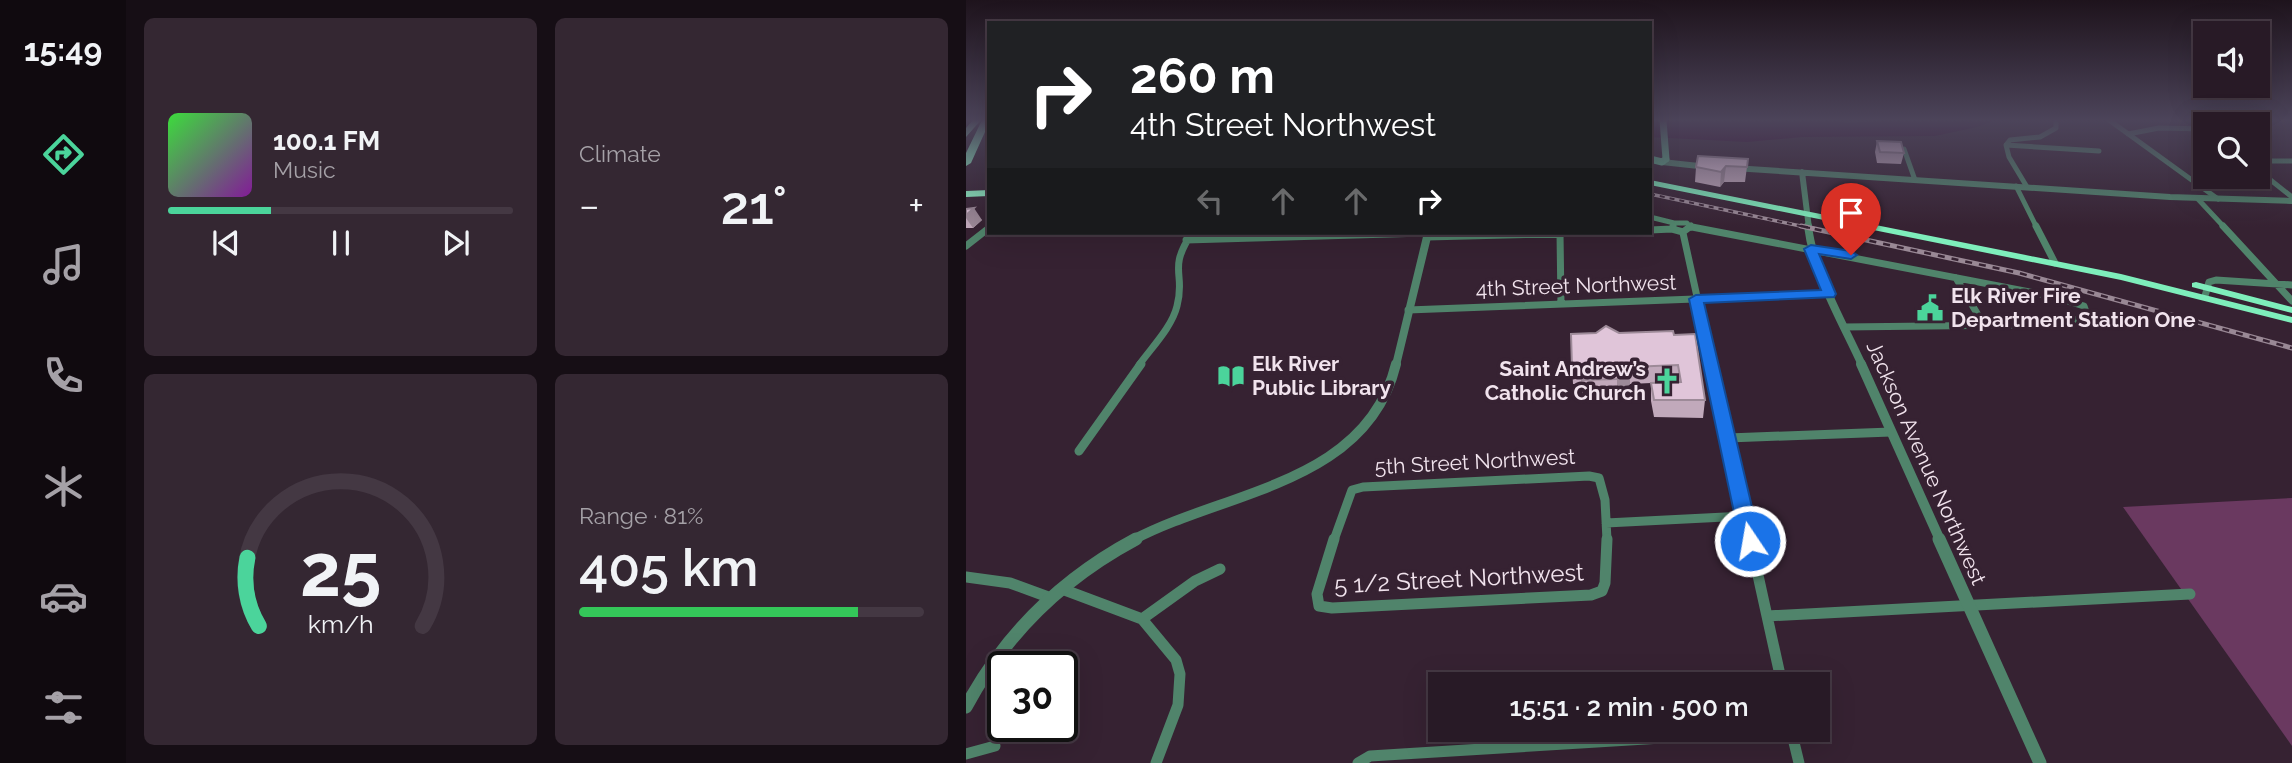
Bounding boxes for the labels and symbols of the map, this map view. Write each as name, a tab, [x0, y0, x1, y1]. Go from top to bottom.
pin	[1821, 183, 1881, 255]
street label: 4th Street Northwest	[1475, 270, 1677, 301]
place label: Elk River Fire Department Station One	[1951, 283, 2196, 332]
public building icon: Elk River Fire Department Station One	[1915, 293, 1945, 323]
street label: Jackson Avenue Northwest	[1861, 337, 1992, 588]
place label: Elk River Public Library	[1252, 351, 1391, 400]
place label: Saint Andrew’s Catholic Church	[1485, 356, 1646, 405]
library icon: Elk River Public Library	[1216, 361, 1246, 391]
church icon: Saint Andrew’s Catholic Church	[1652, 366, 1682, 396]
street label: 5th Street Northwest	[1374, 444, 1576, 479]
position arrow	[1713, 504, 1787, 578]
street label: 5 1/2 Street Northwest	[1333, 557, 1585, 600]
speed limit sign: 30	[987, 651, 1078, 742]

